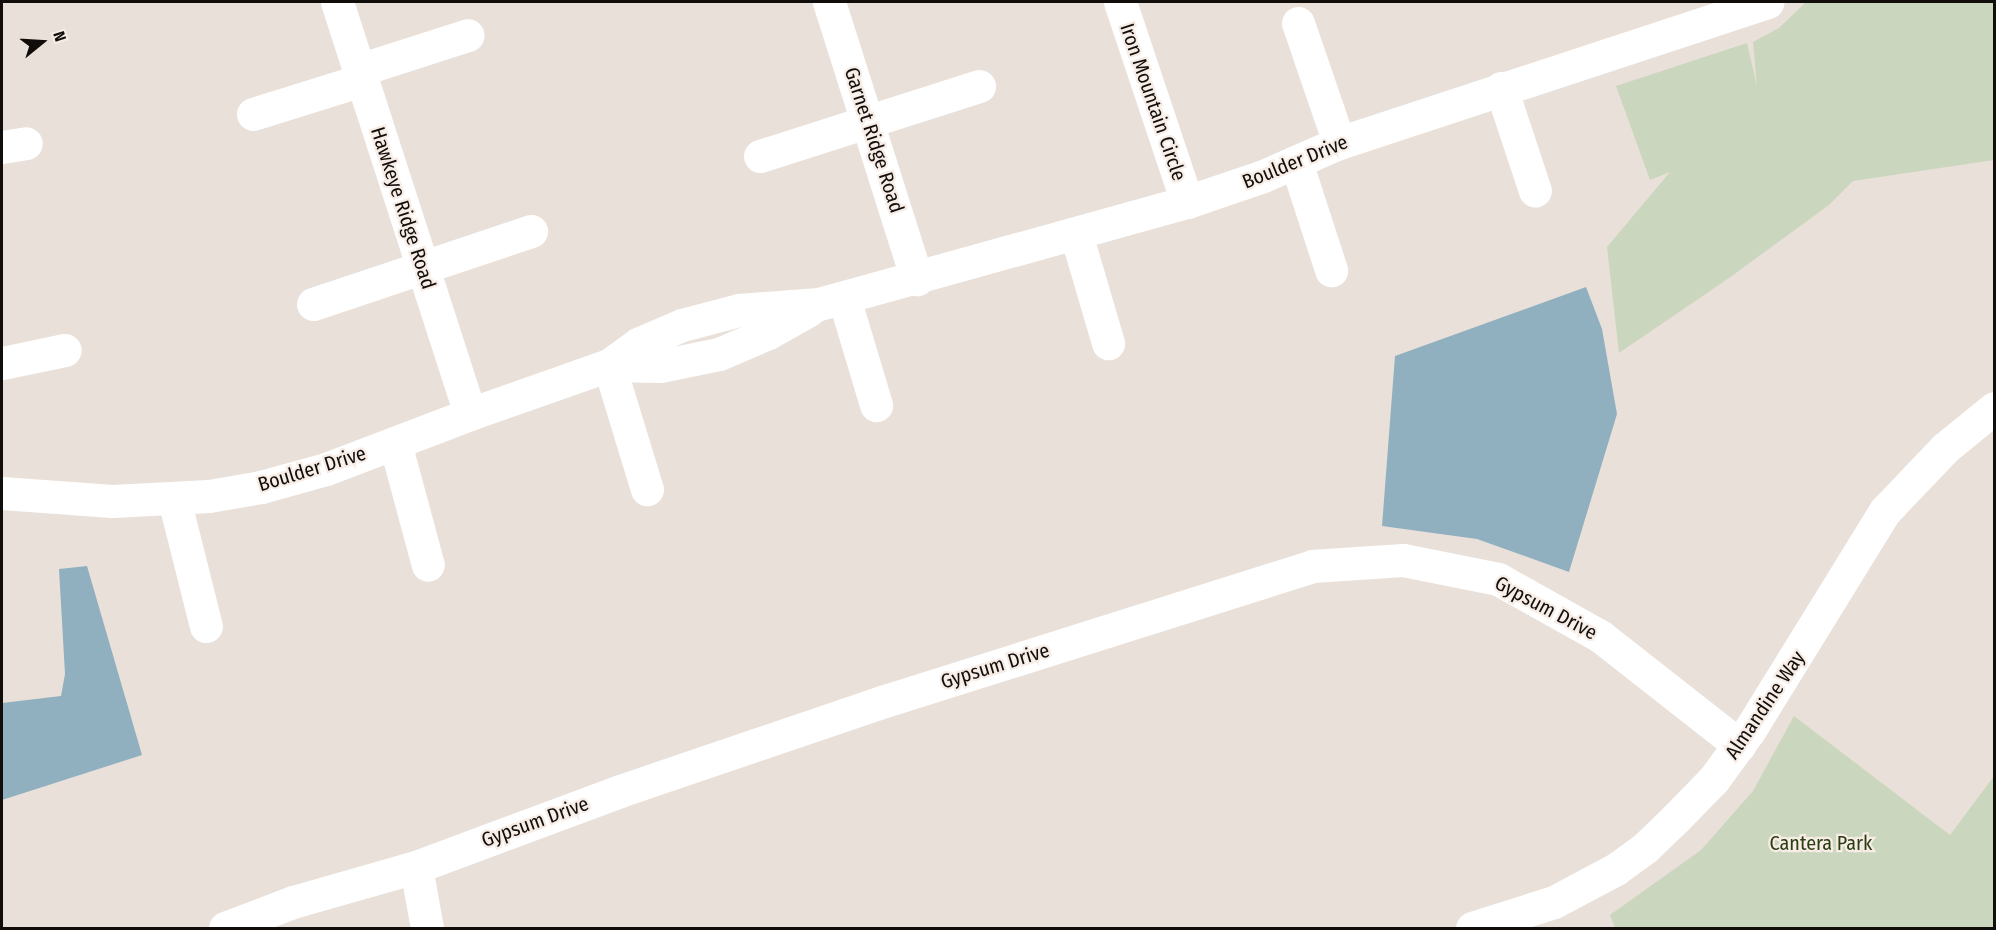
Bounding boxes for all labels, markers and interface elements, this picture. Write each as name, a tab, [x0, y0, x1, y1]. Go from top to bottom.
north arrow	[12, 12, 72, 72]
street label: Iron Mountain Circle	[1115, 20, 1191, 184]
text: N	[49, 29, 70, 44]
street label: Garnet Ridge Road	[839, 64, 909, 216]
street label: Hawkeye Ridge Road	[365, 124, 441, 292]
street label: Boulder Drive	[1239, 130, 1351, 194]
street label: Boulder Drive	[255, 441, 369, 497]
street label: Gypsum Drive	[1491, 571, 1601, 645]
street label: Gypsum Drive	[938, 638, 1052, 694]
street label: Almandine Way	[1720, 646, 1810, 764]
street label: Gypsum Drive	[478, 791, 592, 853]
park label: Cantera Park	[1770, 831, 1872, 855]

